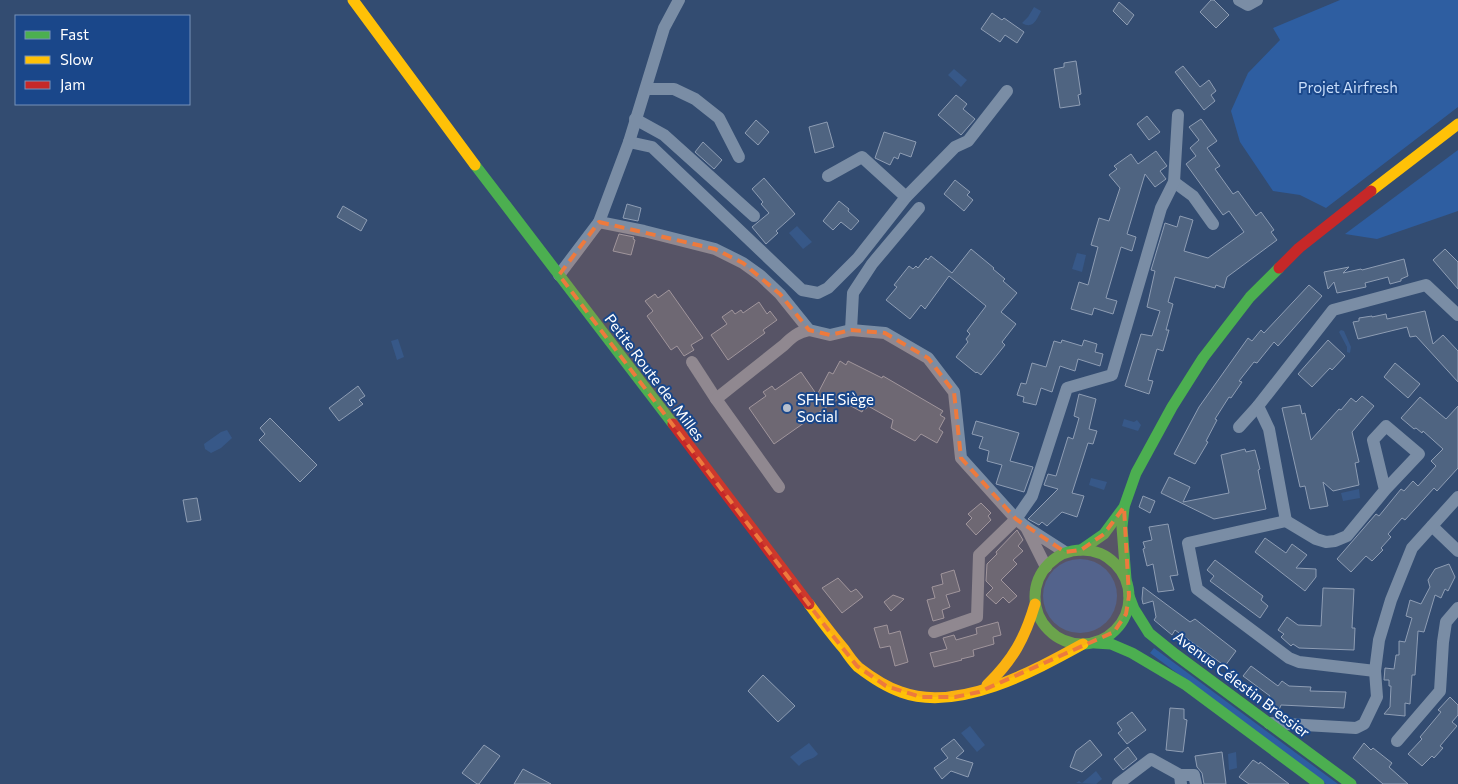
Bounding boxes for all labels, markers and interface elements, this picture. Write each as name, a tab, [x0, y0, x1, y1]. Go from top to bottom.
legend	[15, 15, 190, 105]
text: Fast	[60, 25, 89, 43]
text: Slow	[60, 50, 93, 68]
text: Jam	[60, 75, 85, 93]
park label: Projet Airfresh	[1298, 78, 1398, 96]
street label: Petite Route des Milles	[601, 310, 709, 444]
place label: SFHE Siège Social	[797, 390, 874, 425]
marker: SFHE Siège Social	[781, 402, 793, 414]
street label: Avenue Célestin Bressier	[1170, 627, 1314, 741]

